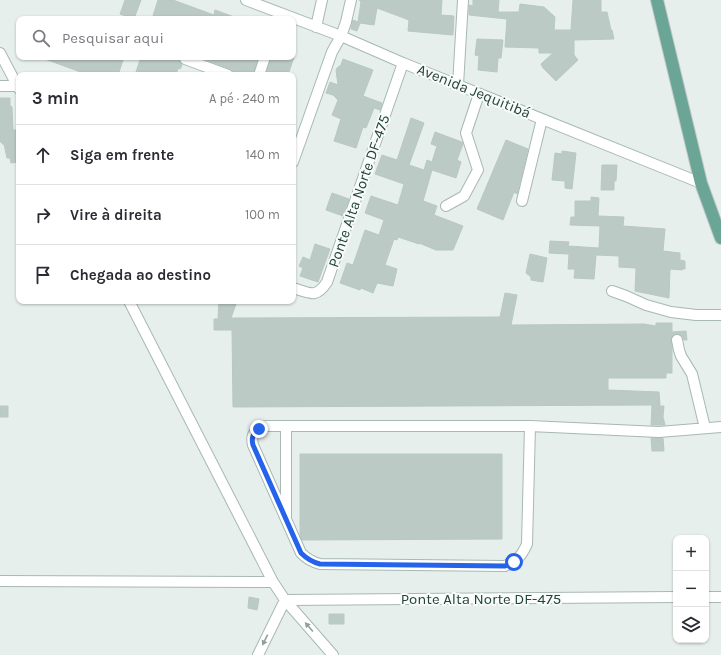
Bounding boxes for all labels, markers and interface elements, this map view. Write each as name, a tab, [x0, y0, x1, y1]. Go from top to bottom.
search box	[16, 16, 296, 60]
icon: search	[30, 27, 52, 49]
text: Pesquisar aqui	[62, 29, 164, 47]
street label: Avenida Jequitibá	[414, 60, 534, 122]
text: 3 min	[32, 88, 79, 108]
text: A pé · 240 m	[209, 91, 280, 106]
street label: Ponte Alta Norte DF-475	[324, 112, 394, 270]
icon: ahead	[32, 144, 54, 166]
text: Siga em frente	[70, 146, 174, 164]
text: 140 m	[245, 147, 280, 162]
icon: right	[32, 204, 54, 226]
text: Vire à direita	[70, 206, 162, 224]
text: 100 m	[245, 207, 280, 222]
icon: arrive	[32, 264, 54, 286]
text: Chegada ao destino	[70, 266, 211, 284]
route end	[250, 420, 268, 438]
map controls	[673, 535, 709, 643]
button: +	[673, 535, 709, 571]
route start	[505, 553, 523, 571]
button: −	[673, 571, 709, 607]
street label: Ponte Alta Norte DF-475	[401, 590, 561, 608]
button: layers	[673, 607, 709, 643]
one-way arrow	[305, 622, 314, 633]
one-way arrow	[262, 634, 268, 646]

